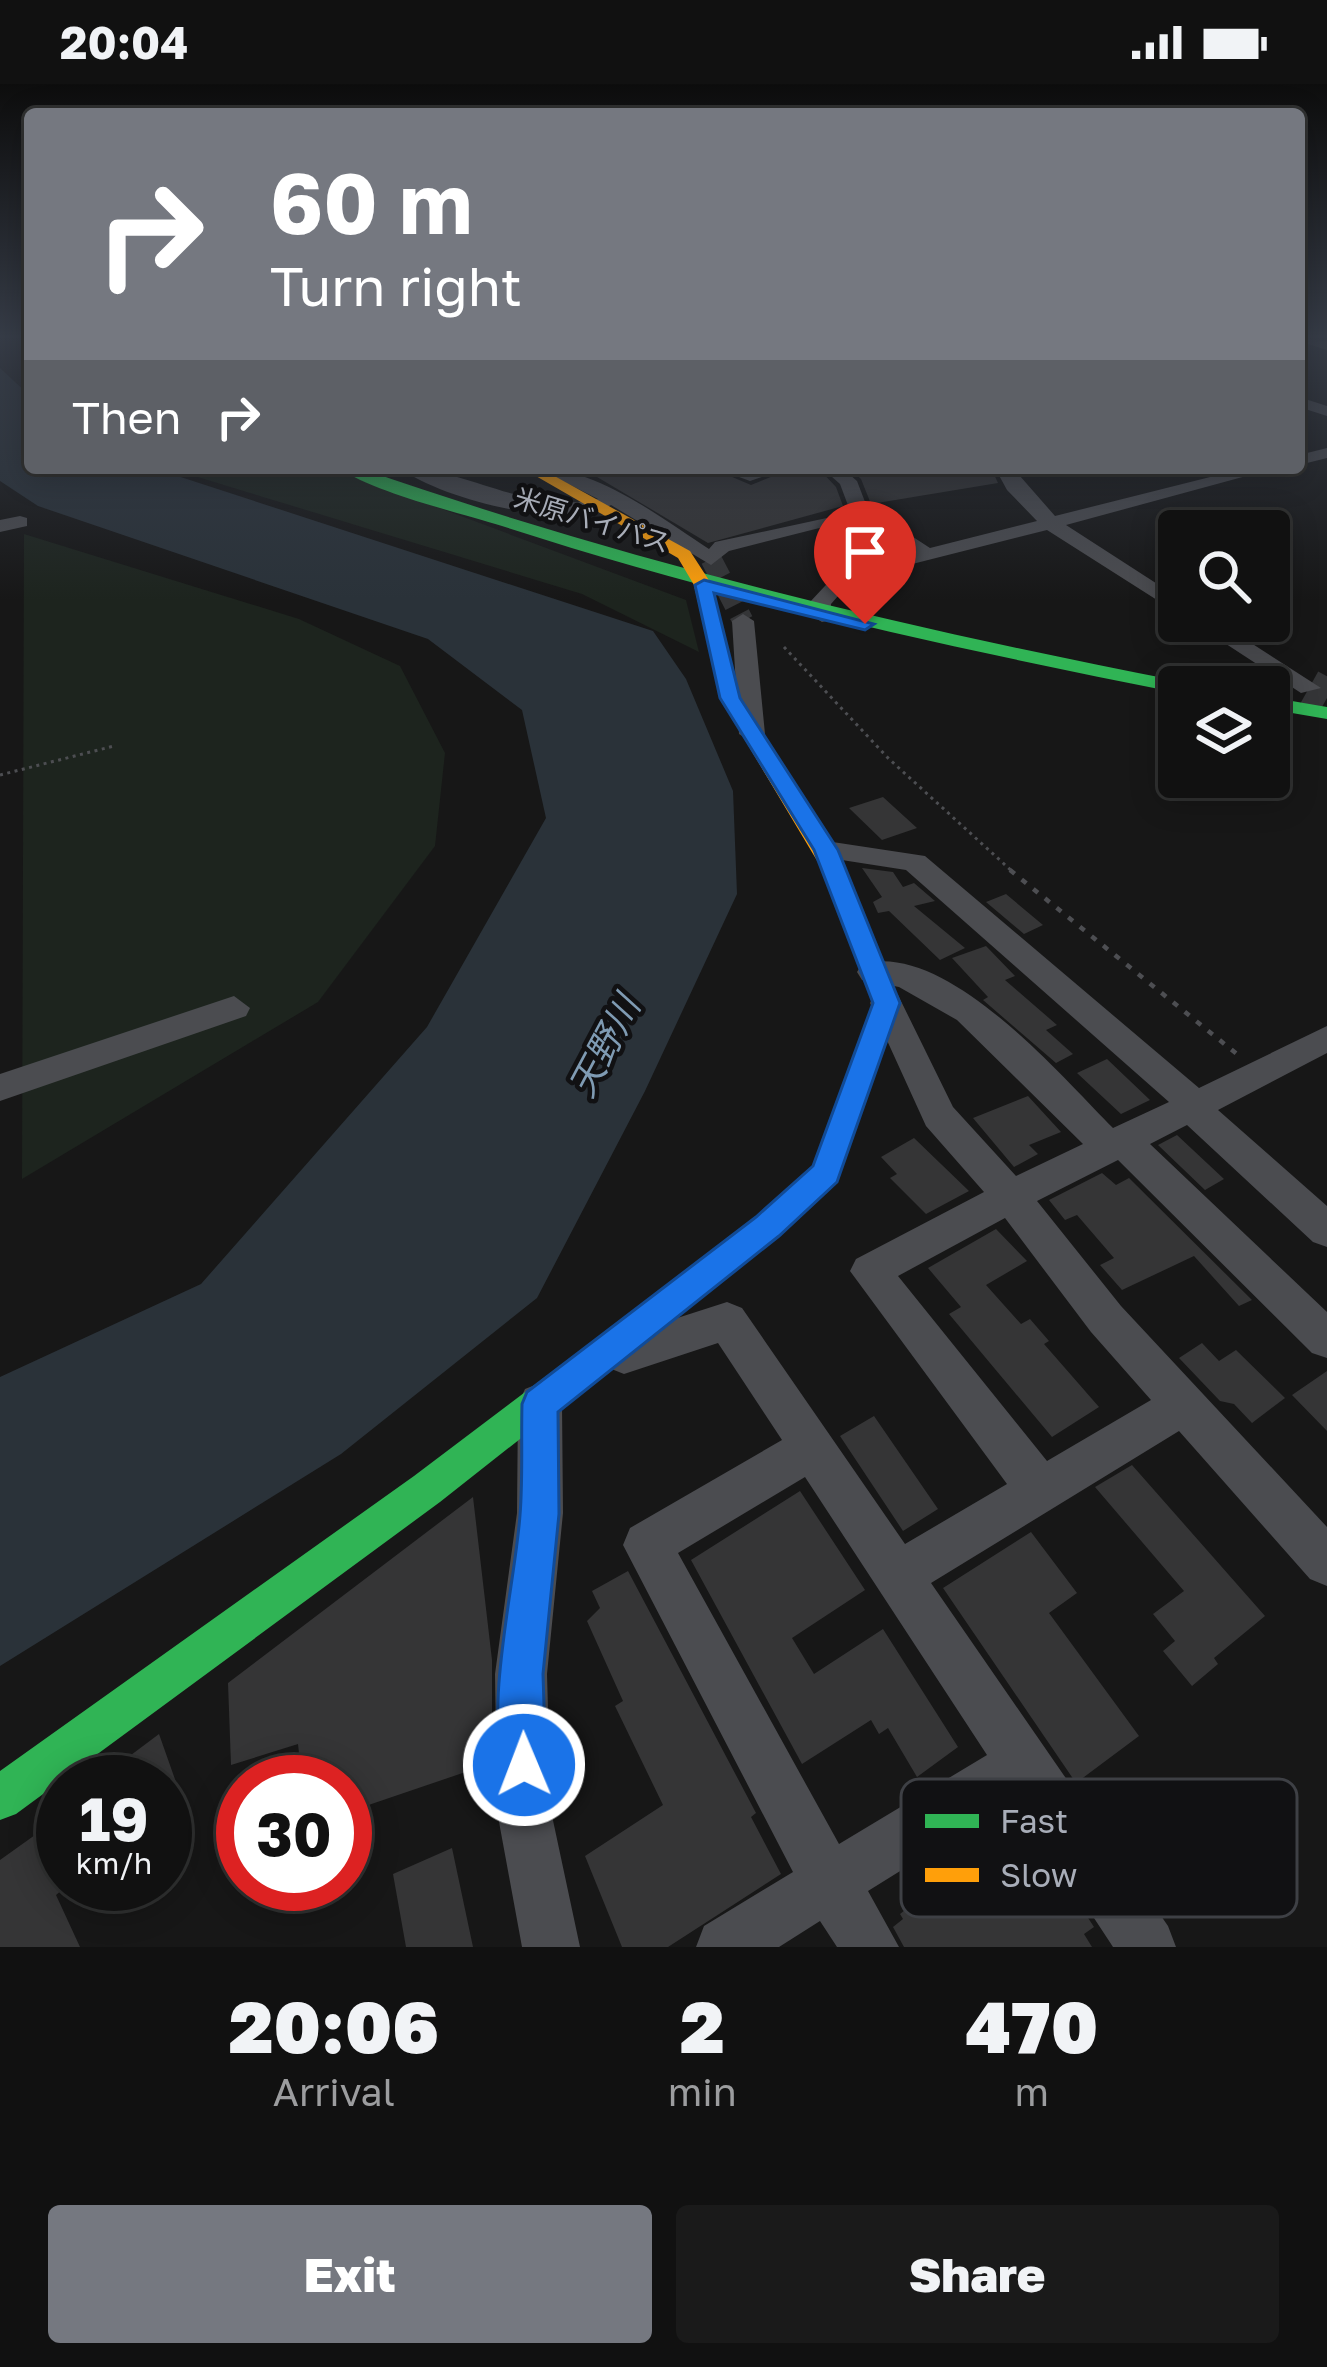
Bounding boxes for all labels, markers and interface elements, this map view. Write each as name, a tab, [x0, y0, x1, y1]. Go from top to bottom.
text: 20:04	[60, 15, 188, 69]
text: 60 m	[270, 152, 472, 252]
icon: right	[72, 156, 228, 312]
text: Turn right	[270, 253, 522, 318]
icon: right	[205, 384, 271, 450]
text: Then	[72, 390, 181, 444]
street label: 米原バイパス	[510, 481, 674, 559]
pin	[814, 501, 916, 624]
map controls	[1158, 510, 1290, 798]
button: search	[1158, 510, 1290, 642]
icon: arrive	[832, 519, 898, 585]
button: layers	[1158, 666, 1290, 798]
water label: 天野川	[559, 984, 650, 1104]
position arrow	[461, 1702, 587, 1828]
speed limit sign: 30	[216, 1755, 372, 1911]
legend	[901, 1779, 1297, 1917]
text: 19	[79, 1782, 148, 1854]
text: Fast	[1000, 1801, 1068, 1840]
text: km/h	[76, 1845, 152, 1881]
text: Slow	[1000, 1855, 1078, 1894]
text: 20:06	[229, 1982, 439, 2069]
text: 2	[680, 1982, 725, 2069]
text: 470	[966, 1982, 1098, 2069]
text: Arrival	[273, 2068, 395, 2115]
text: min	[668, 2068, 737, 2115]
text: m	[1015, 2068, 1049, 2115]
button: Exit	[48, 2205, 652, 2343]
button: Share	[676, 2205, 1279, 2343]

